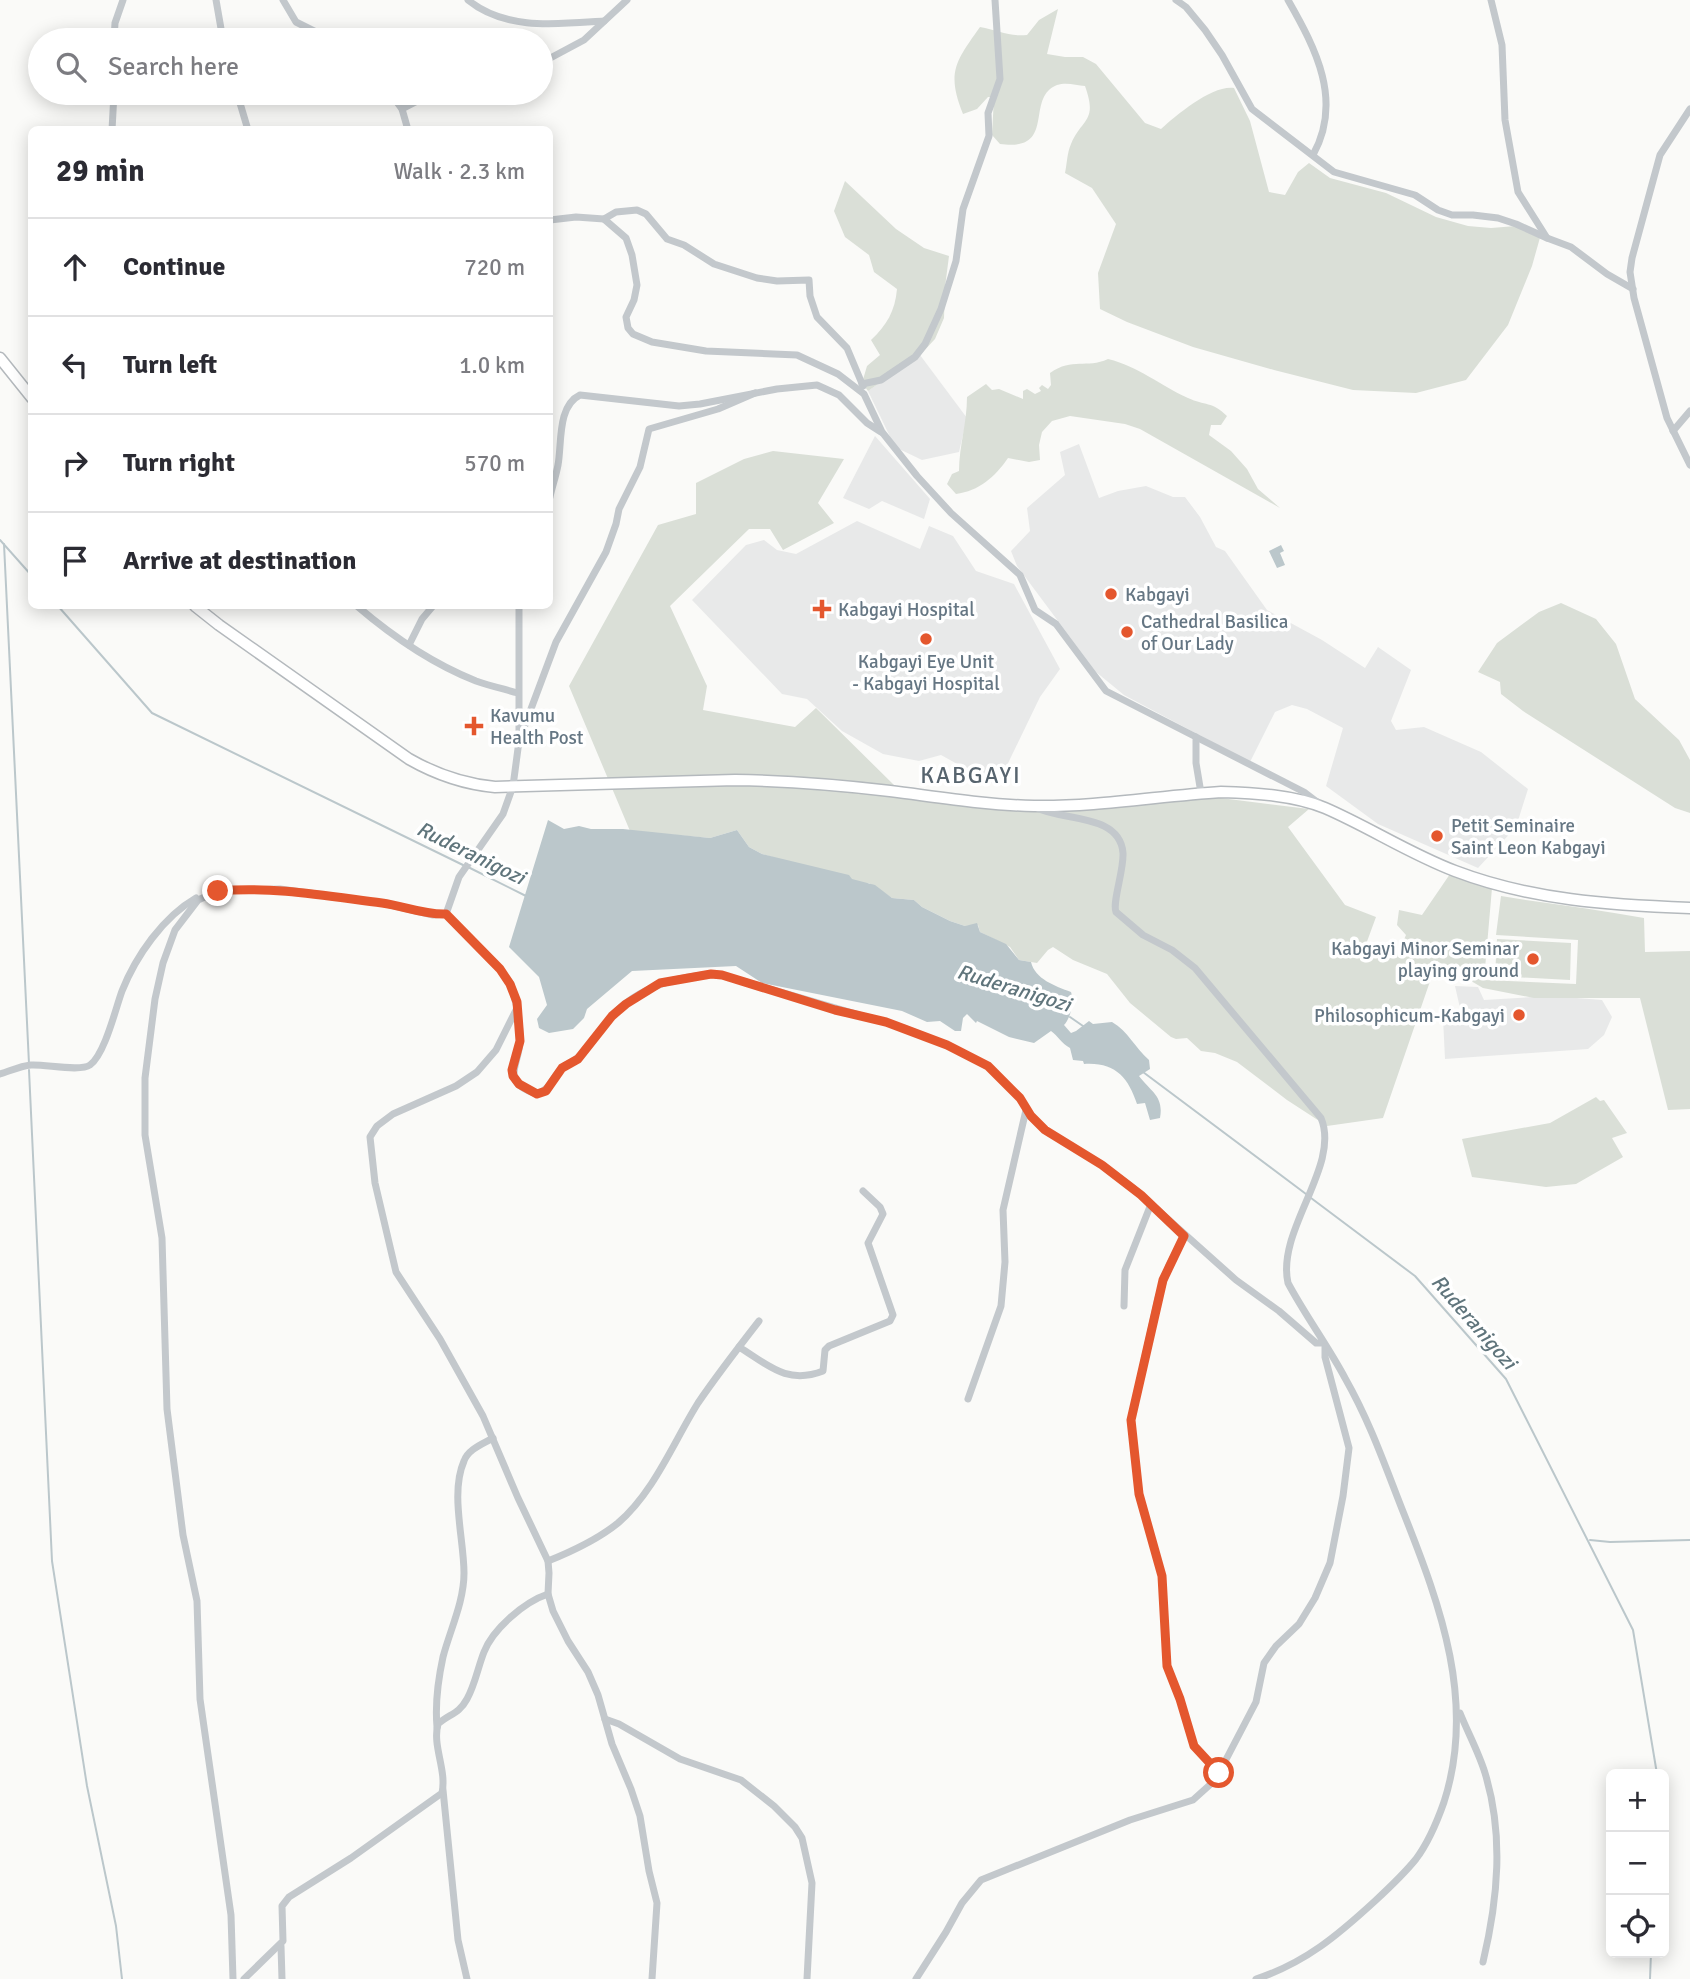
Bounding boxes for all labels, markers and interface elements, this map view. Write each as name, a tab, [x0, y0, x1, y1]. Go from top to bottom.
search box	[28, 28, 553, 105]
icon: search	[52, 48, 90, 86]
text: Search here	[108, 51, 239, 83]
text: 29 min	[56, 153, 145, 190]
text: Walk · 2.3 km	[393, 157, 525, 186]
icon: ahead	[56, 248, 94, 286]
text: Continue	[123, 251, 225, 283]
text: 720 m	[464, 253, 525, 282]
icon: left	[56, 346, 94, 384]
text: Turn left	[123, 349, 217, 381]
text: 1.0 km	[459, 351, 525, 380]
icon: right	[56, 444, 94, 482]
text: Turn right	[123, 447, 235, 479]
text: 570 m	[464, 449, 525, 478]
icon: arrive	[56, 542, 94, 580]
text: Arrive at destination	[123, 545, 356, 577]
place label: Kabgayi	[1125, 583, 1190, 607]
marker: Kabgayi	[1103, 586, 1119, 602]
place label: Kabgayi Hospital	[838, 598, 975, 622]
marker: Kabgayi Hospital	[812, 599, 832, 619]
place label: Cathedral Basilica of Our Lady	[1141, 610, 1288, 656]
marker: Cathedral Basilica of Our Lady	[1119, 624, 1135, 640]
marker: Kabgayi Eye Unit - Kabgayi Hospital	[918, 631, 934, 647]
place label: Kabgayi Eye Unit - Kabgayi Hospital	[852, 650, 1000, 696]
place label: Kavumu Health Post	[490, 704, 584, 750]
marker: Kavumu Health Post	[464, 716, 484, 736]
district label: KABGAYI	[920, 761, 1022, 790]
place label: Petit Seminaire Saint Leon Kabgayi	[1451, 814, 1606, 860]
water label: Ruderanigozi	[413, 816, 532, 891]
marker: Petit Seminaire Saint Leon Kabgayi	[1429, 828, 1445, 844]
route end	[202, 875, 233, 906]
place label: Kabgayi Minor Seminar playing ground	[1331, 937, 1519, 983]
marker: Kabgayi Minor Seminar playing ground	[1525, 951, 1541, 967]
water label: Ruderanigozi	[954, 958, 1076, 1018]
place label: Philosophicum-Kabgayi	[1314, 1004, 1505, 1028]
marker: Philosophicum-Kabgayi	[1511, 1007, 1527, 1023]
water label: Ruderanigozi	[1426, 1269, 1524, 1377]
route start	[1203, 1757, 1234, 1788]
map controls	[1606, 1769, 1669, 1958]
button: +	[1606, 1769, 1669, 1832]
button: −	[1606, 1832, 1669, 1895]
button: locate	[1606, 1895, 1669, 1958]

